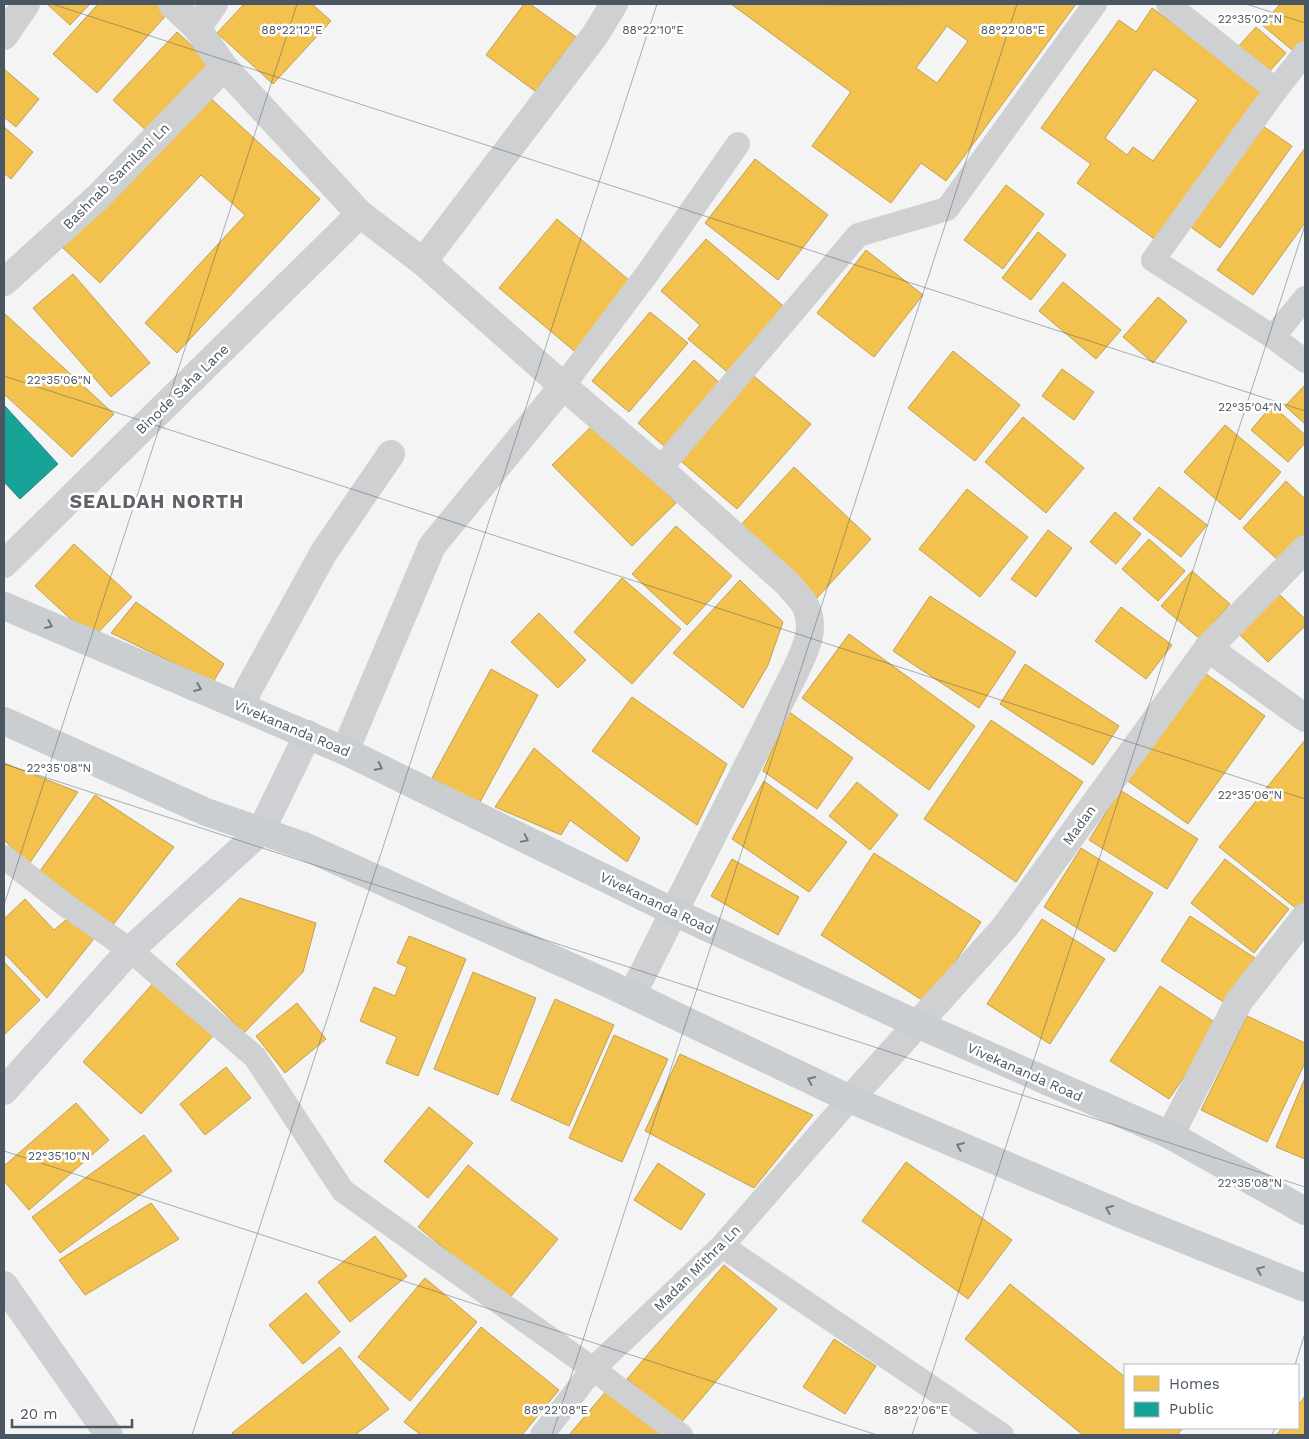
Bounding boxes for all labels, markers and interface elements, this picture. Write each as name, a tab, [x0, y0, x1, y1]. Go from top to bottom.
text: 22°35'02"N	[1218, 12, 1282, 26]
text: 88°22'12"E	[261, 23, 323, 37]
text: 88°22'10"E	[622, 23, 684, 37]
text: 88°22'08"E	[981, 23, 1046, 37]
street label: Bashnab Samilani Ln	[60, 120, 172, 232]
street label: Binode Saha Lane	[132, 341, 232, 437]
text: 22°35'06"N	[27, 373, 91, 387]
text: 22°35'04"N	[1218, 400, 1282, 414]
district label: SEALDAH NORTH	[70, 490, 244, 513]
one-way arrow	[44, 618, 53, 629]
one-way arrow	[193, 682, 202, 693]
street label: Vivekananda Road	[232, 696, 352, 760]
text: 22°35'08"N	[27, 761, 91, 775]
one-way arrow	[374, 761, 383, 771]
text: 22°35'06"N	[1218, 788, 1282, 802]
street label: Madan	[1059, 802, 1099, 848]
one-way arrow	[520, 833, 529, 843]
street label: Vivekananda Road	[598, 869, 716, 937]
street label: Vivekananda Road	[965, 1039, 1085, 1105]
one-way arrow	[807, 1076, 816, 1087]
one-way arrow	[956, 1141, 965, 1152]
text: 22°35'10"N	[28, 1149, 90, 1163]
text: 22°35'08"N	[1218, 1176, 1282, 1190]
one-way arrow	[1105, 1205, 1114, 1216]
street label: Madan Mithra Ln	[651, 1222, 743, 1314]
one-way arrow	[1256, 1265, 1265, 1276]
legend	[1124, 1364, 1299, 1429]
text: Homes	[1169, 1375, 1220, 1393]
scale bar	[12, 1396, 132, 1428]
text: Public	[1169, 1400, 1214, 1418]
text: 88°22'08"E	[524, 1403, 589, 1417]
text: 88°22'06"E	[884, 1403, 949, 1417]
text: 20 m	[20, 1405, 58, 1423]

